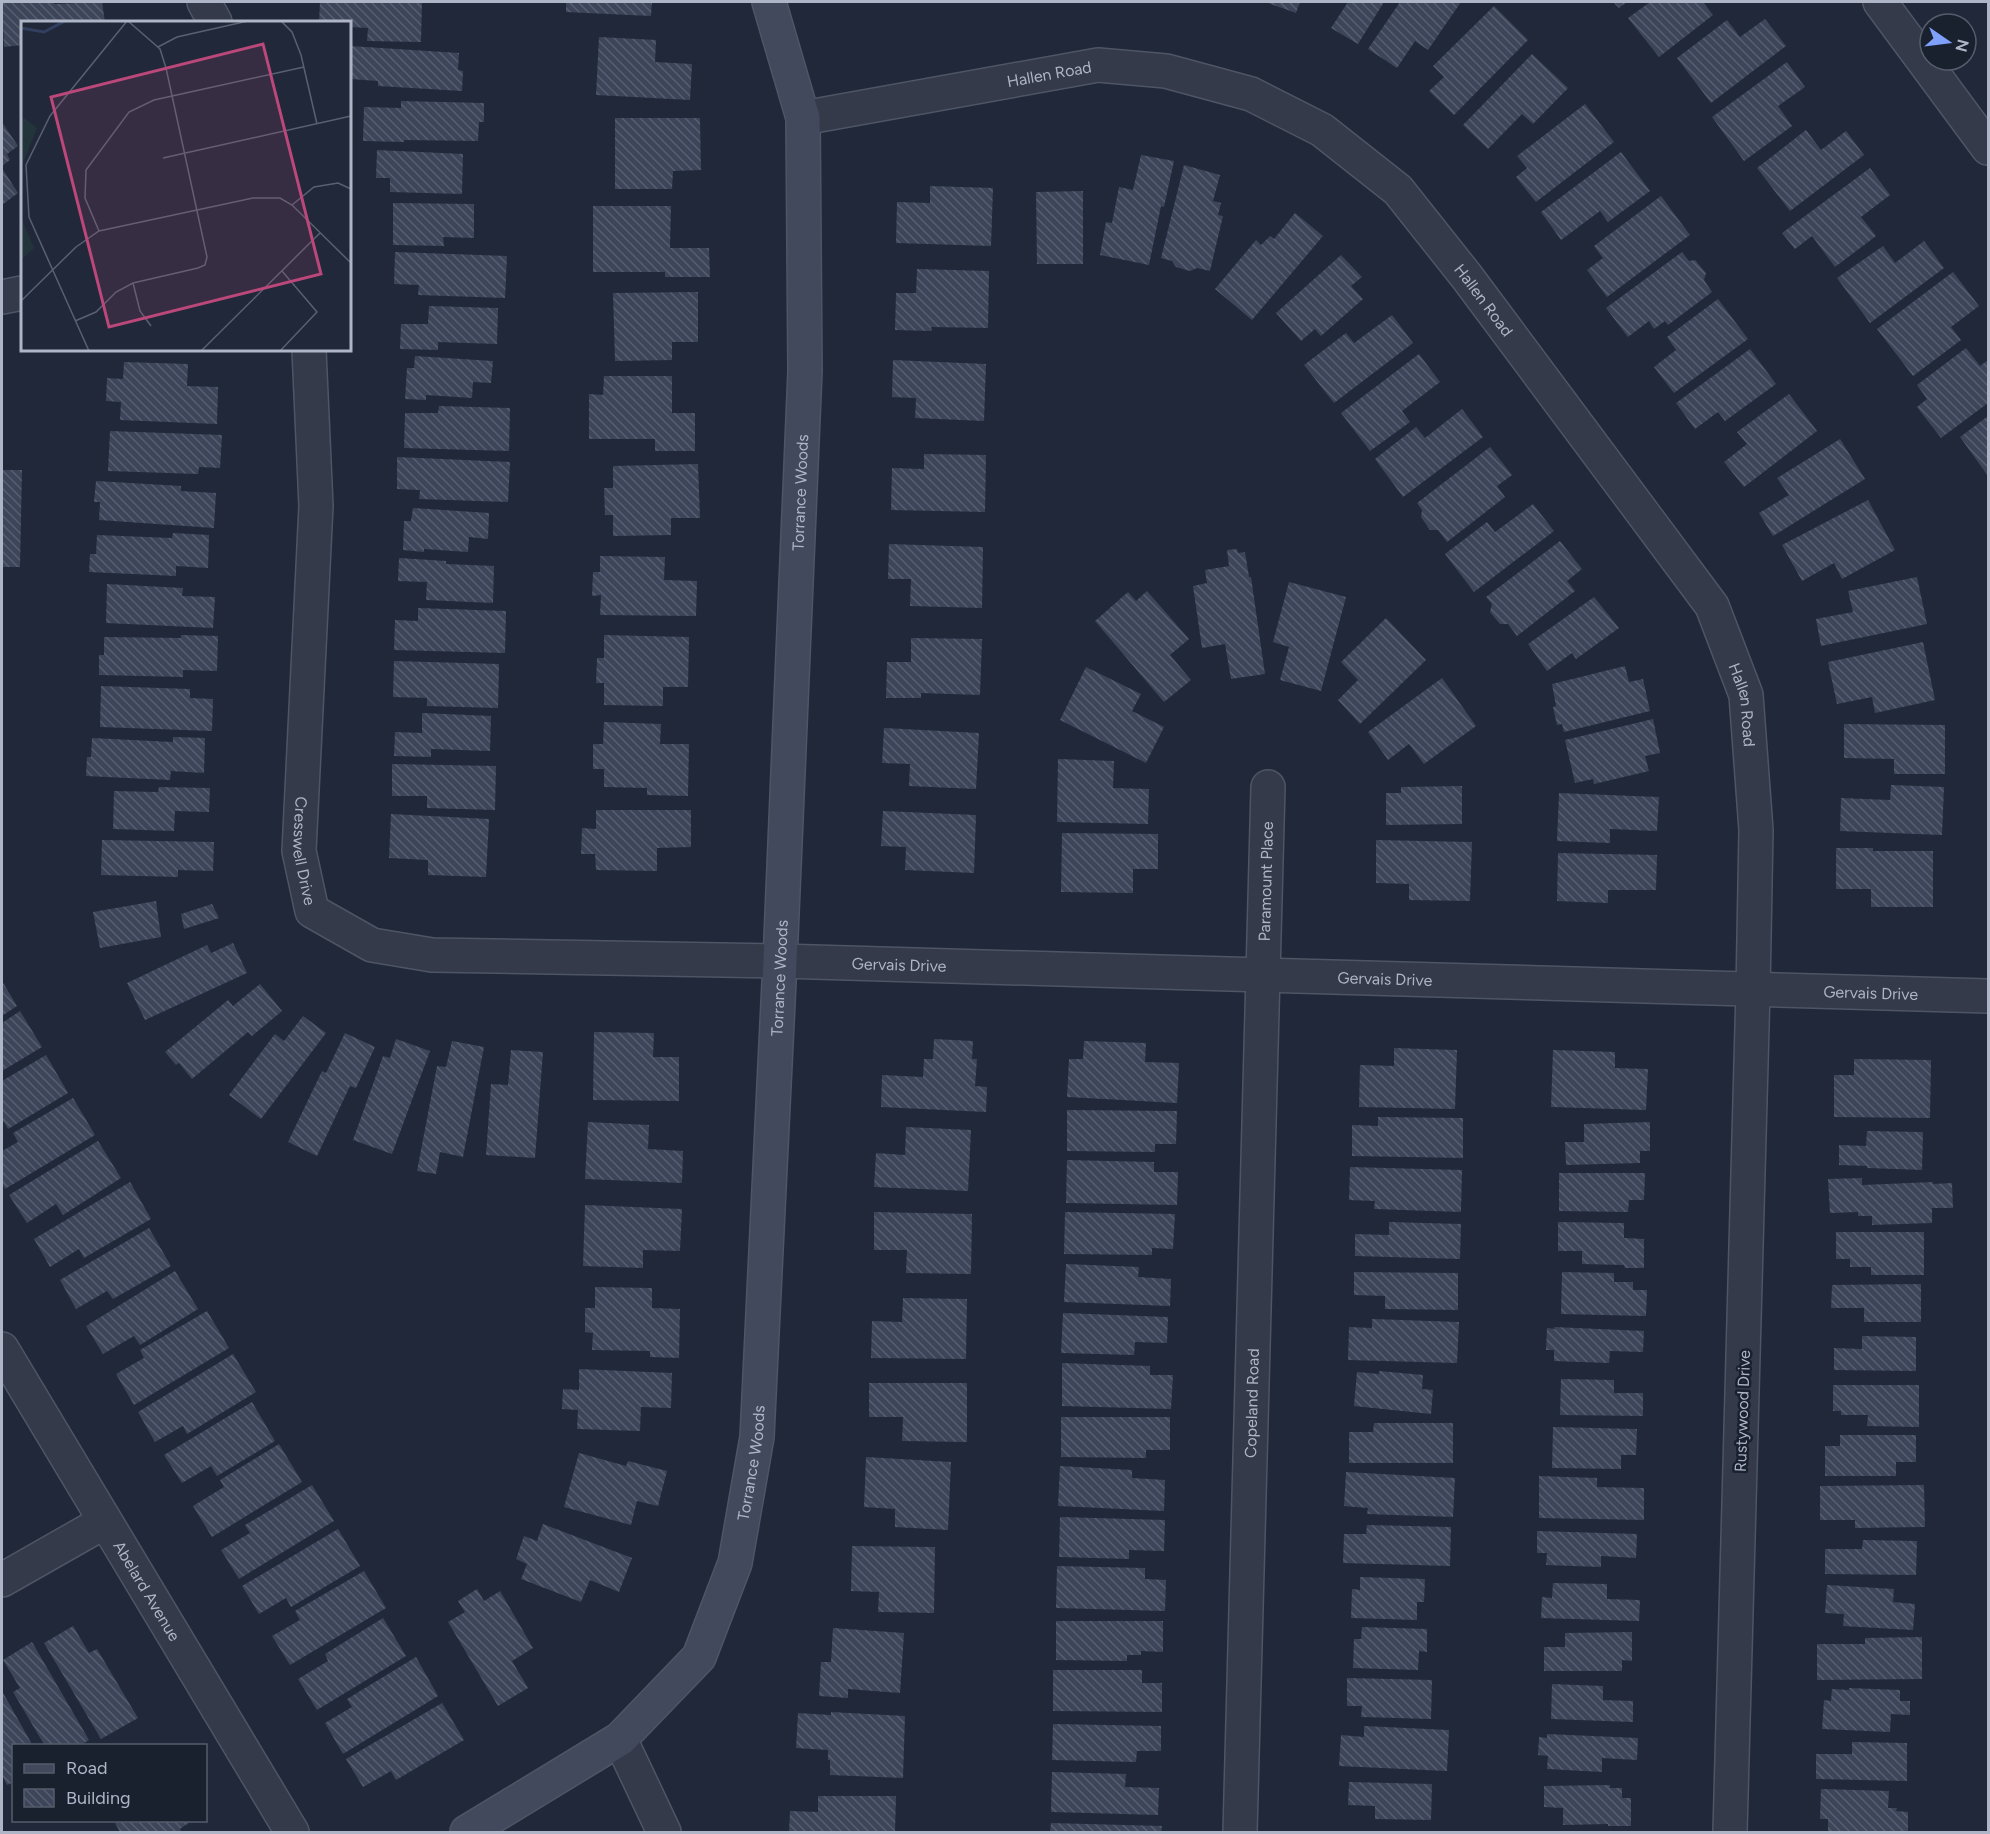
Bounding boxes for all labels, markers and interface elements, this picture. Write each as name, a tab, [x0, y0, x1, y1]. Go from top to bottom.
north arrow	[1918, 12, 1978, 72]
inset map	[21, 21, 351, 351]
text: N	[1951, 37, 1973, 54]
street label: Hallen Road	[1005, 57, 1093, 91]
street label: Hallen Road	[1450, 260, 1517, 340]
street label: Torrance Woods	[788, 434, 812, 551]
street label: Hallen Road	[1725, 660, 1759, 747]
street label: Cresswell Drive	[289, 796, 320, 907]
street label: Paramount Place	[1255, 821, 1277, 942]
street label: Torrance Woods	[767, 919, 792, 1037]
street label: Gervais Drive	[851, 954, 947, 976]
street label: Gervais Drive	[1337, 968, 1433, 990]
street label: Gervais Drive	[1823, 982, 1919, 1004]
street label: Copeland Road	[1241, 1348, 1263, 1458]
street label: Rustywood Drive	[1731, 1349, 1754, 1472]
street label: Torrance Woods	[734, 1405, 769, 1522]
street label: Abelard Avenue	[109, 1537, 184, 1645]
legend	[12, 1744, 207, 1822]
text: Road	[66, 1757, 107, 1779]
text: Building	[66, 1787, 131, 1809]

